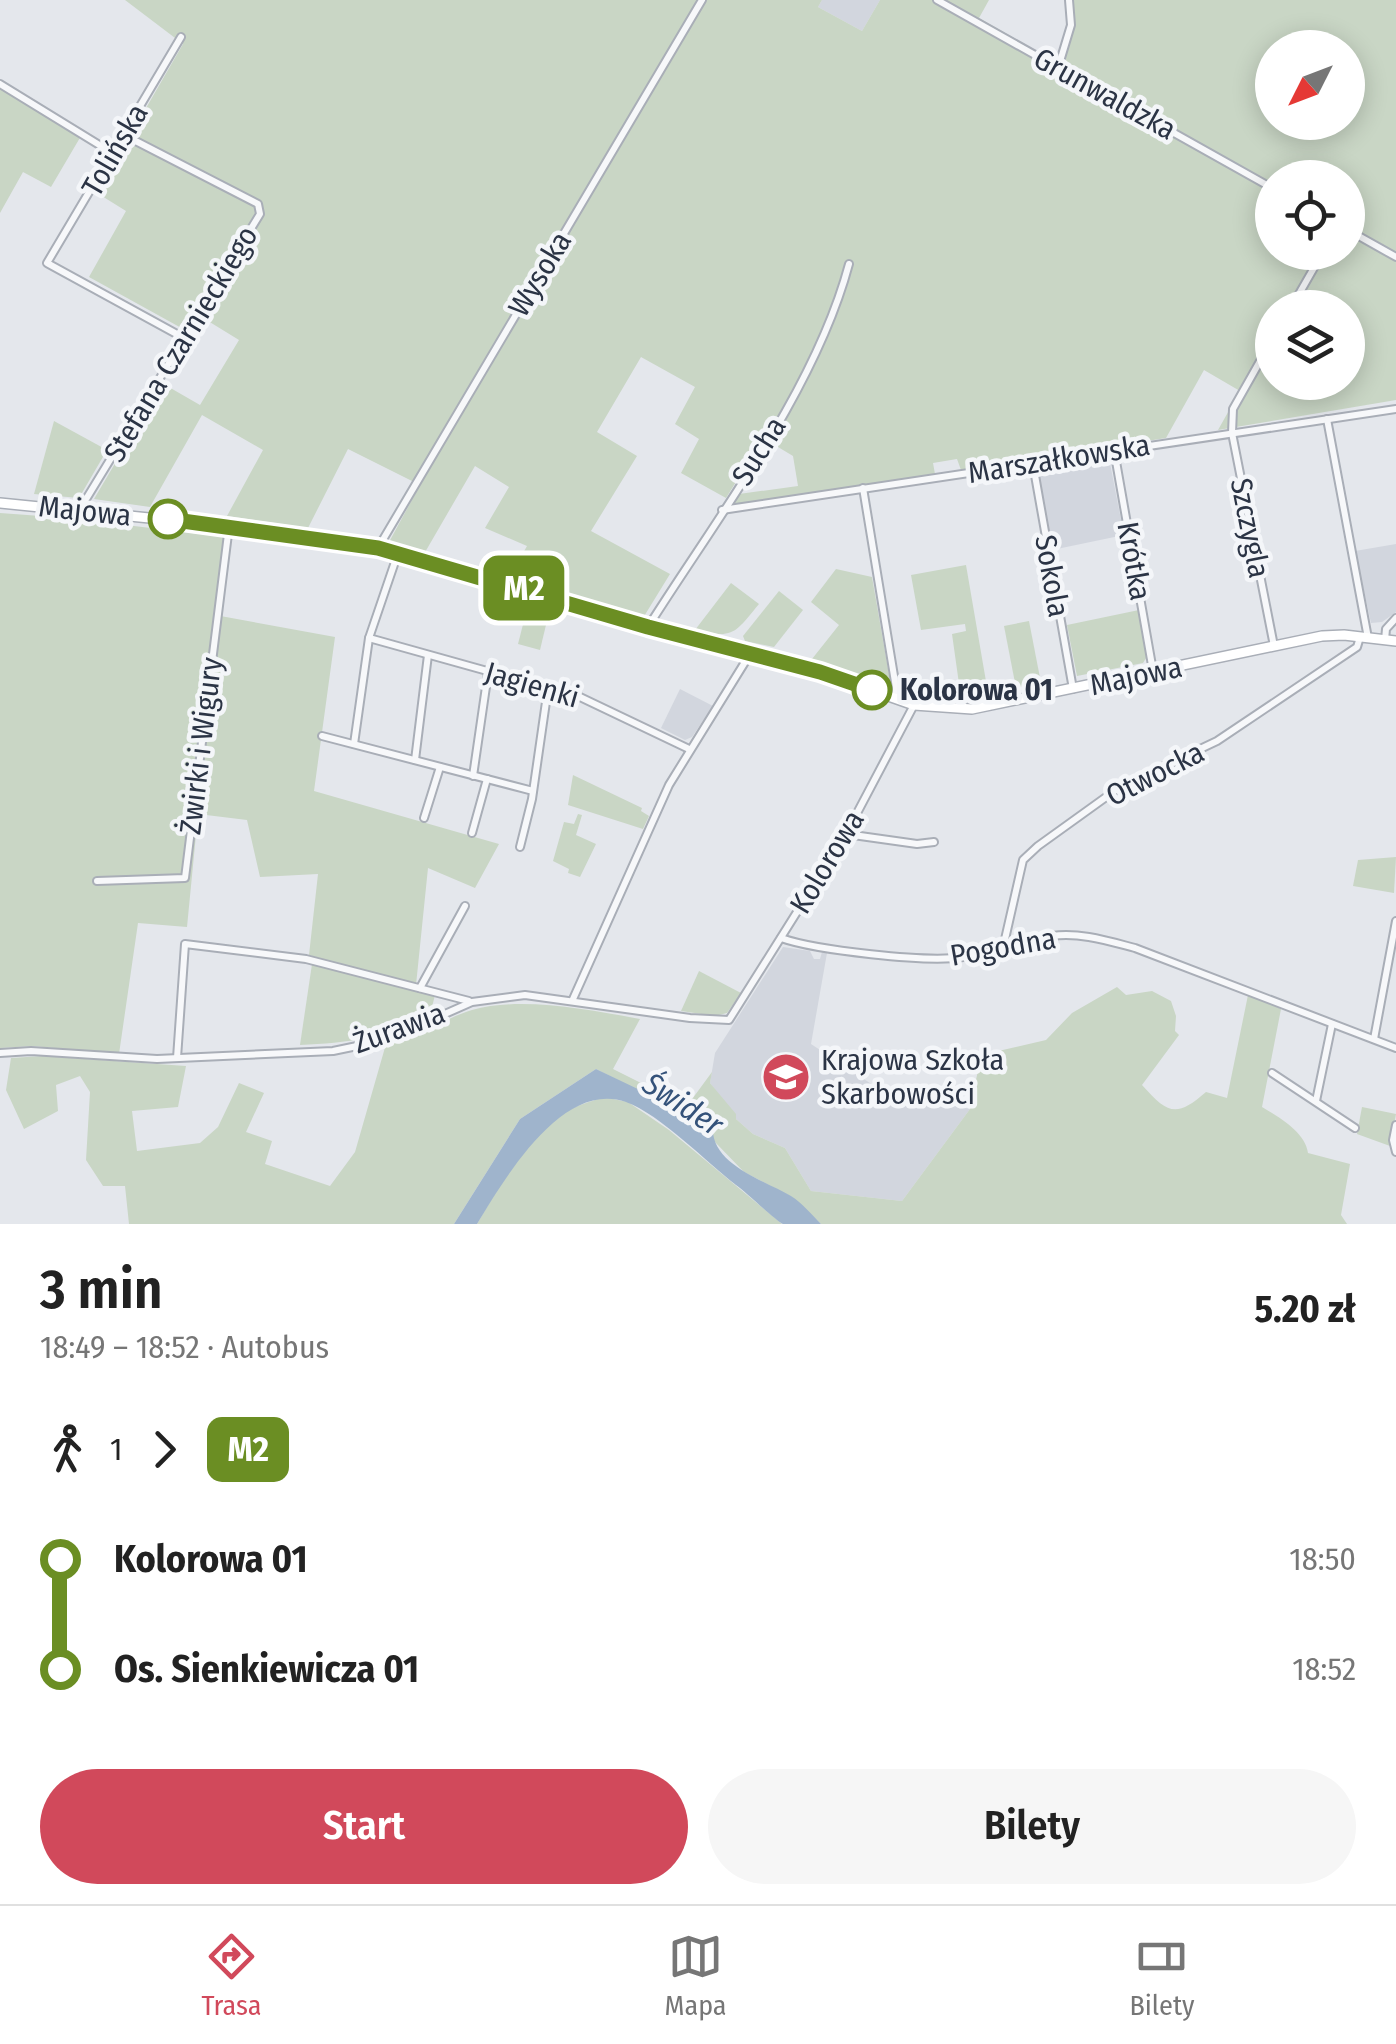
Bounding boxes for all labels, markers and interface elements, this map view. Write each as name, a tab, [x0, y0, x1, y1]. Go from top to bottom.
north arrow	[1255, 30, 1365, 140]
map controls	[1255, 30, 1365, 400]
street label: Grunwaldzka	[1028, 40, 1182, 148]
street label: Tolińska	[74, 98, 156, 202]
button: locate	[1255, 160, 1365, 270]
street label: Stefana Czarnieckiego	[96, 220, 266, 468]
street label: Wysoka	[501, 225, 579, 323]
button: layers	[1255, 290, 1365, 400]
street label: Sucha	[724, 410, 794, 492]
street label: Marszałkowska	[965, 427, 1153, 491]
street label: Szczygla	[1223, 475, 1277, 581]
street label: Majowa	[37, 488, 133, 534]
unlabelled marker	[149, 500, 187, 538]
street label: Krótka	[1109, 519, 1159, 603]
street label: Sokola	[1027, 532, 1077, 620]
line badge: M2	[479, 556, 569, 620]
text: M2	[503, 567, 545, 609]
street label: Majowa	[1087, 649, 1185, 703]
street label: Jagienki	[481, 654, 583, 716]
street label: Żwirki i Wigury	[172, 655, 230, 837]
marker: Kolorowa 01	[853, 671, 891, 709]
place label: Kolorowa 01	[900, 672, 1053, 708]
street label: Otwocka	[1100, 734, 1210, 814]
street label: Kolorowa	[782, 804, 872, 920]
street label: Pogodna	[947, 920, 1059, 974]
street label: Żurawia	[348, 995, 450, 1061]
place label: Krajowa Szkoła Skarbowości	[821, 1042, 1004, 1112]
school or university icon: Krajowa Szkoła Skarbowości	[760, 1051, 812, 1103]
water label: Świder	[635, 1064, 731, 1144]
text: 3 min	[40, 1257, 163, 1323]
text: 5.20 zł	[1254, 1286, 1356, 1332]
text: 18:49 – 18:52 · Autobus	[40, 1328, 329, 1366]
icon: walk	[40, 1422, 95, 1477]
icon: forward	[137, 1422, 192, 1477]
text: M2	[227, 1428, 269, 1470]
text: 1	[110, 1430, 122, 1468]
text: Kolorowa 01	[114, 1536, 308, 1582]
text: 18:50	[1289, 1540, 1356, 1578]
text: Os. Sienkiewicza 01	[114, 1646, 419, 1692]
text: 18:52	[1292, 1650, 1356, 1688]
button: Start	[40, 1769, 688, 1884]
button: Bilety	[708, 1769, 1356, 1884]
tab: Trasa	[201, 1929, 262, 2022]
tab: Mapa	[665, 1929, 727, 2022]
tab: Bilety	[1129, 1929, 1195, 2022]

